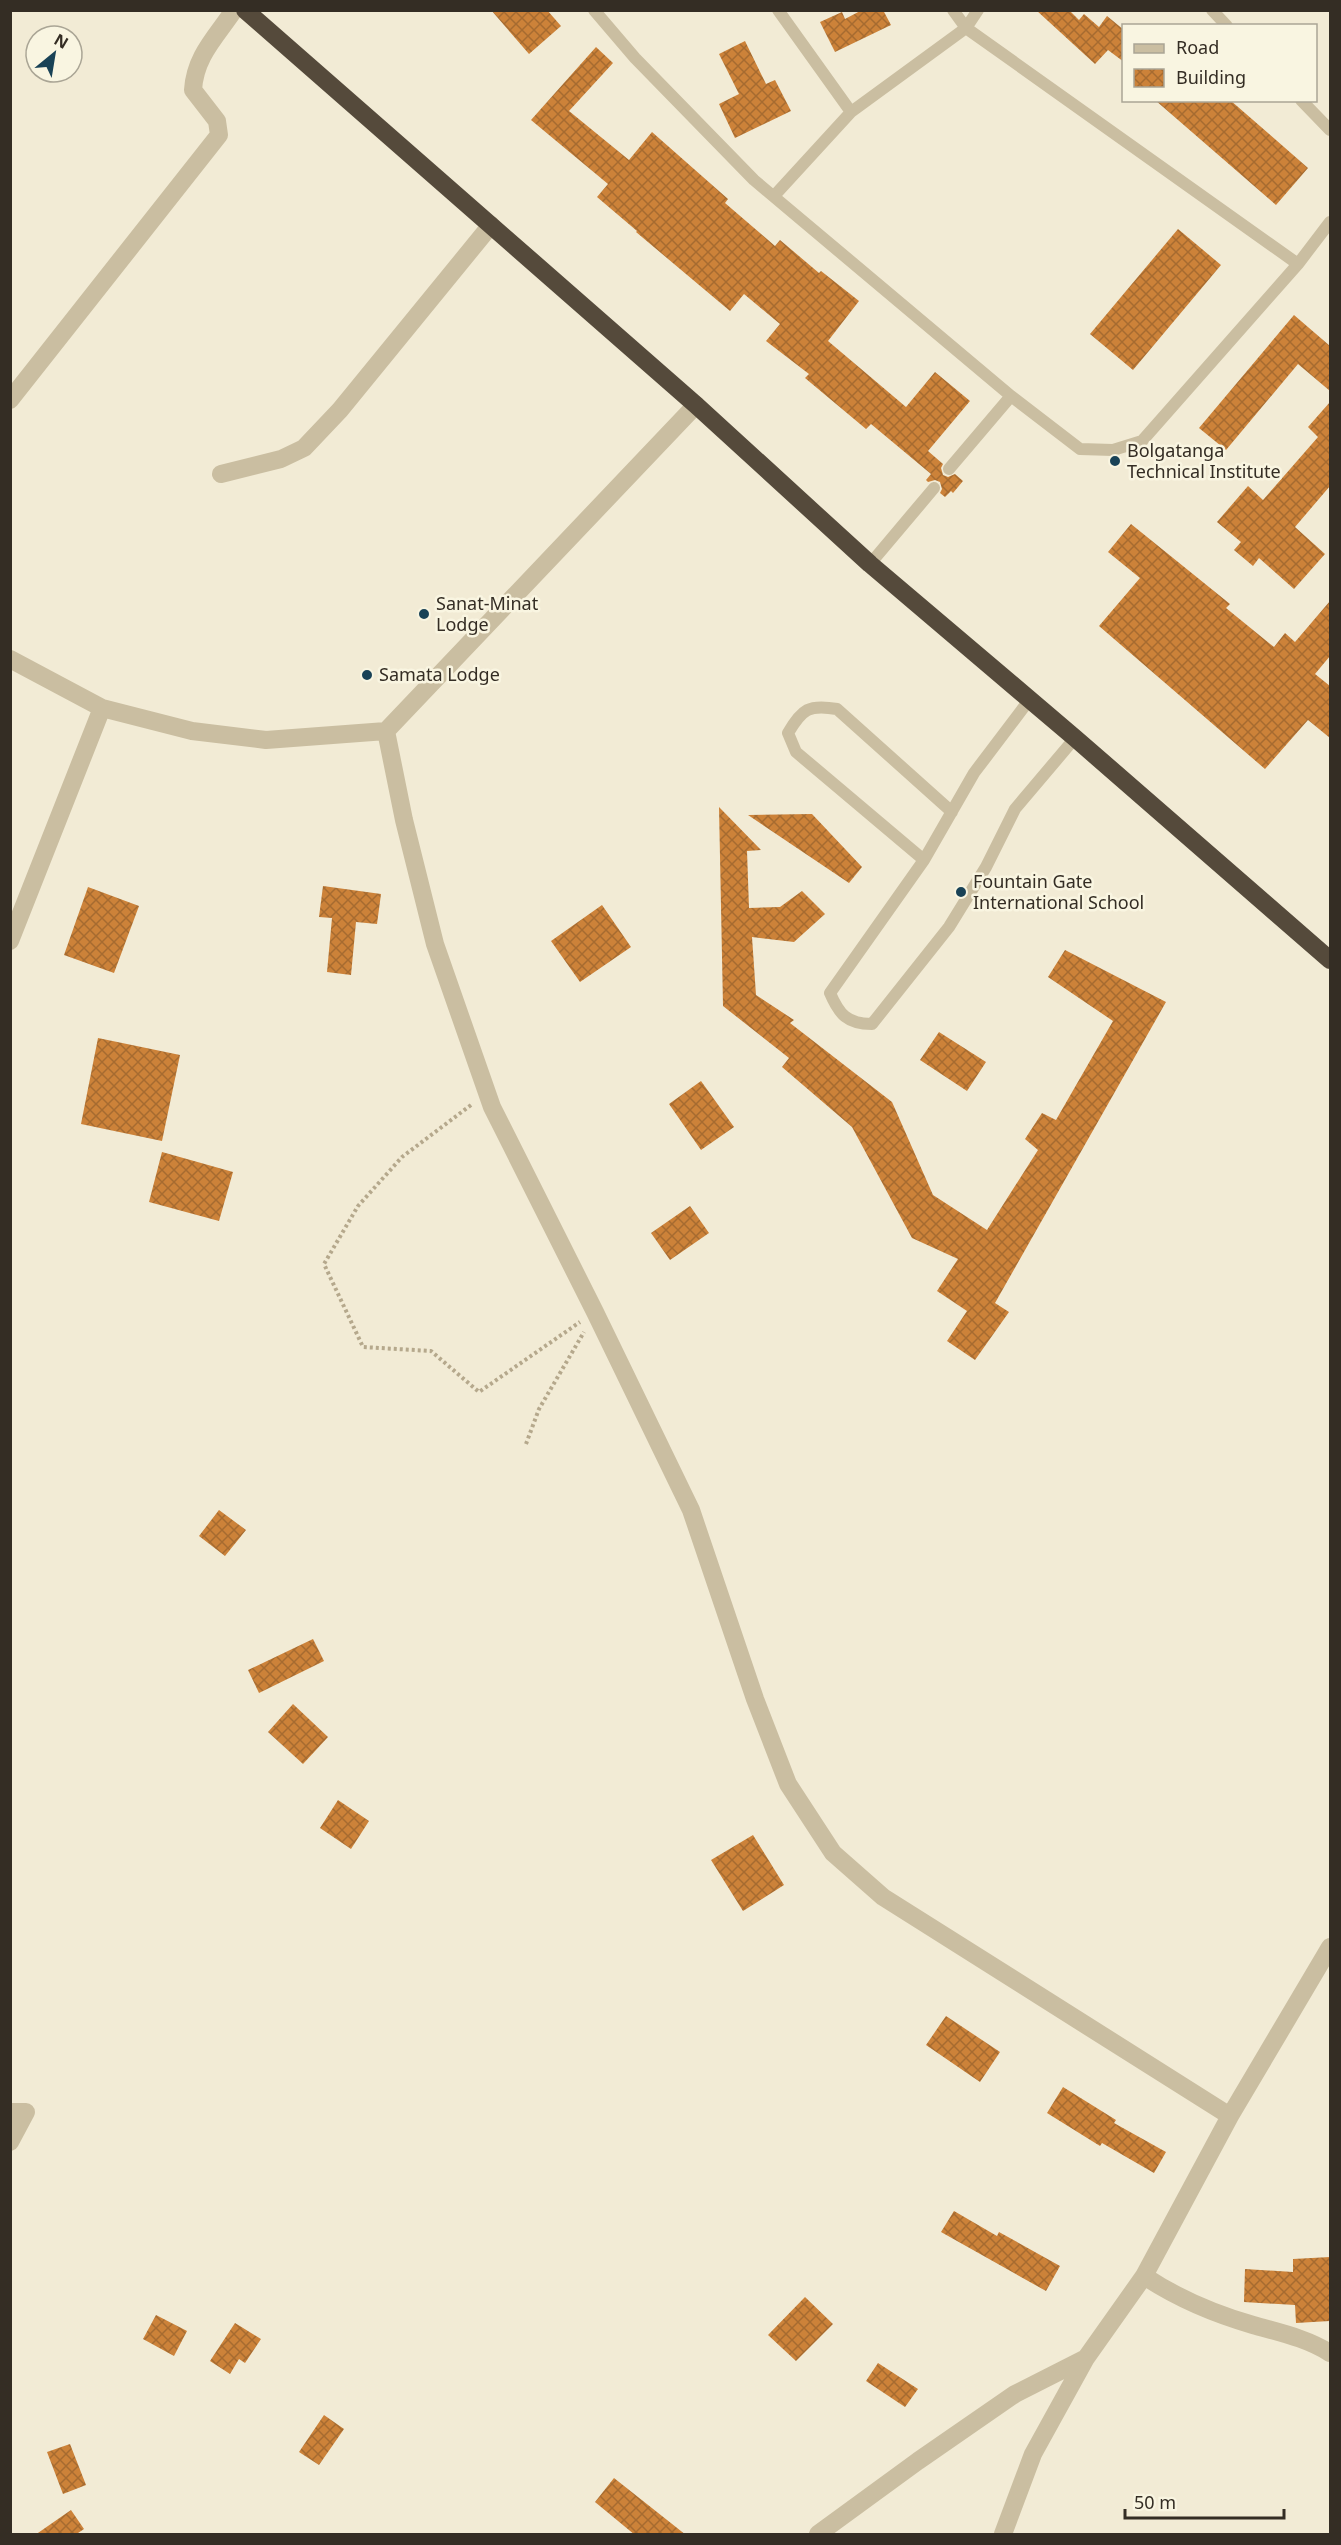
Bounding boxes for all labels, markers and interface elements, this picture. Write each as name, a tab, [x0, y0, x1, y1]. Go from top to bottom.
north arrow	[24, 24, 84, 84]
legend	[1122, 24, 1317, 102]
text: N	[50, 28, 73, 54]
text: Road	[1176, 35, 1219, 59]
text: Building	[1176, 65, 1246, 89]
place label: Bolgatanga Technical Institute	[1127, 438, 1281, 483]
marker: Bolgatanga Technical Institute	[1108, 454, 1122, 468]
place label: Sanat-Minat Lodge	[436, 591, 539, 636]
marker: Sanat-Minat Lodge	[417, 607, 431, 621]
place label: Samata Lodge	[379, 662, 500, 686]
marker: Samata Lodge	[360, 668, 374, 682]
place label: Fountain Gate International School	[973, 869, 1144, 914]
marker: Fountain Gate International School	[954, 885, 968, 899]
scale bar	[1125, 2482, 1284, 2520]
text: 50 m	[1134, 2490, 1176, 2514]

